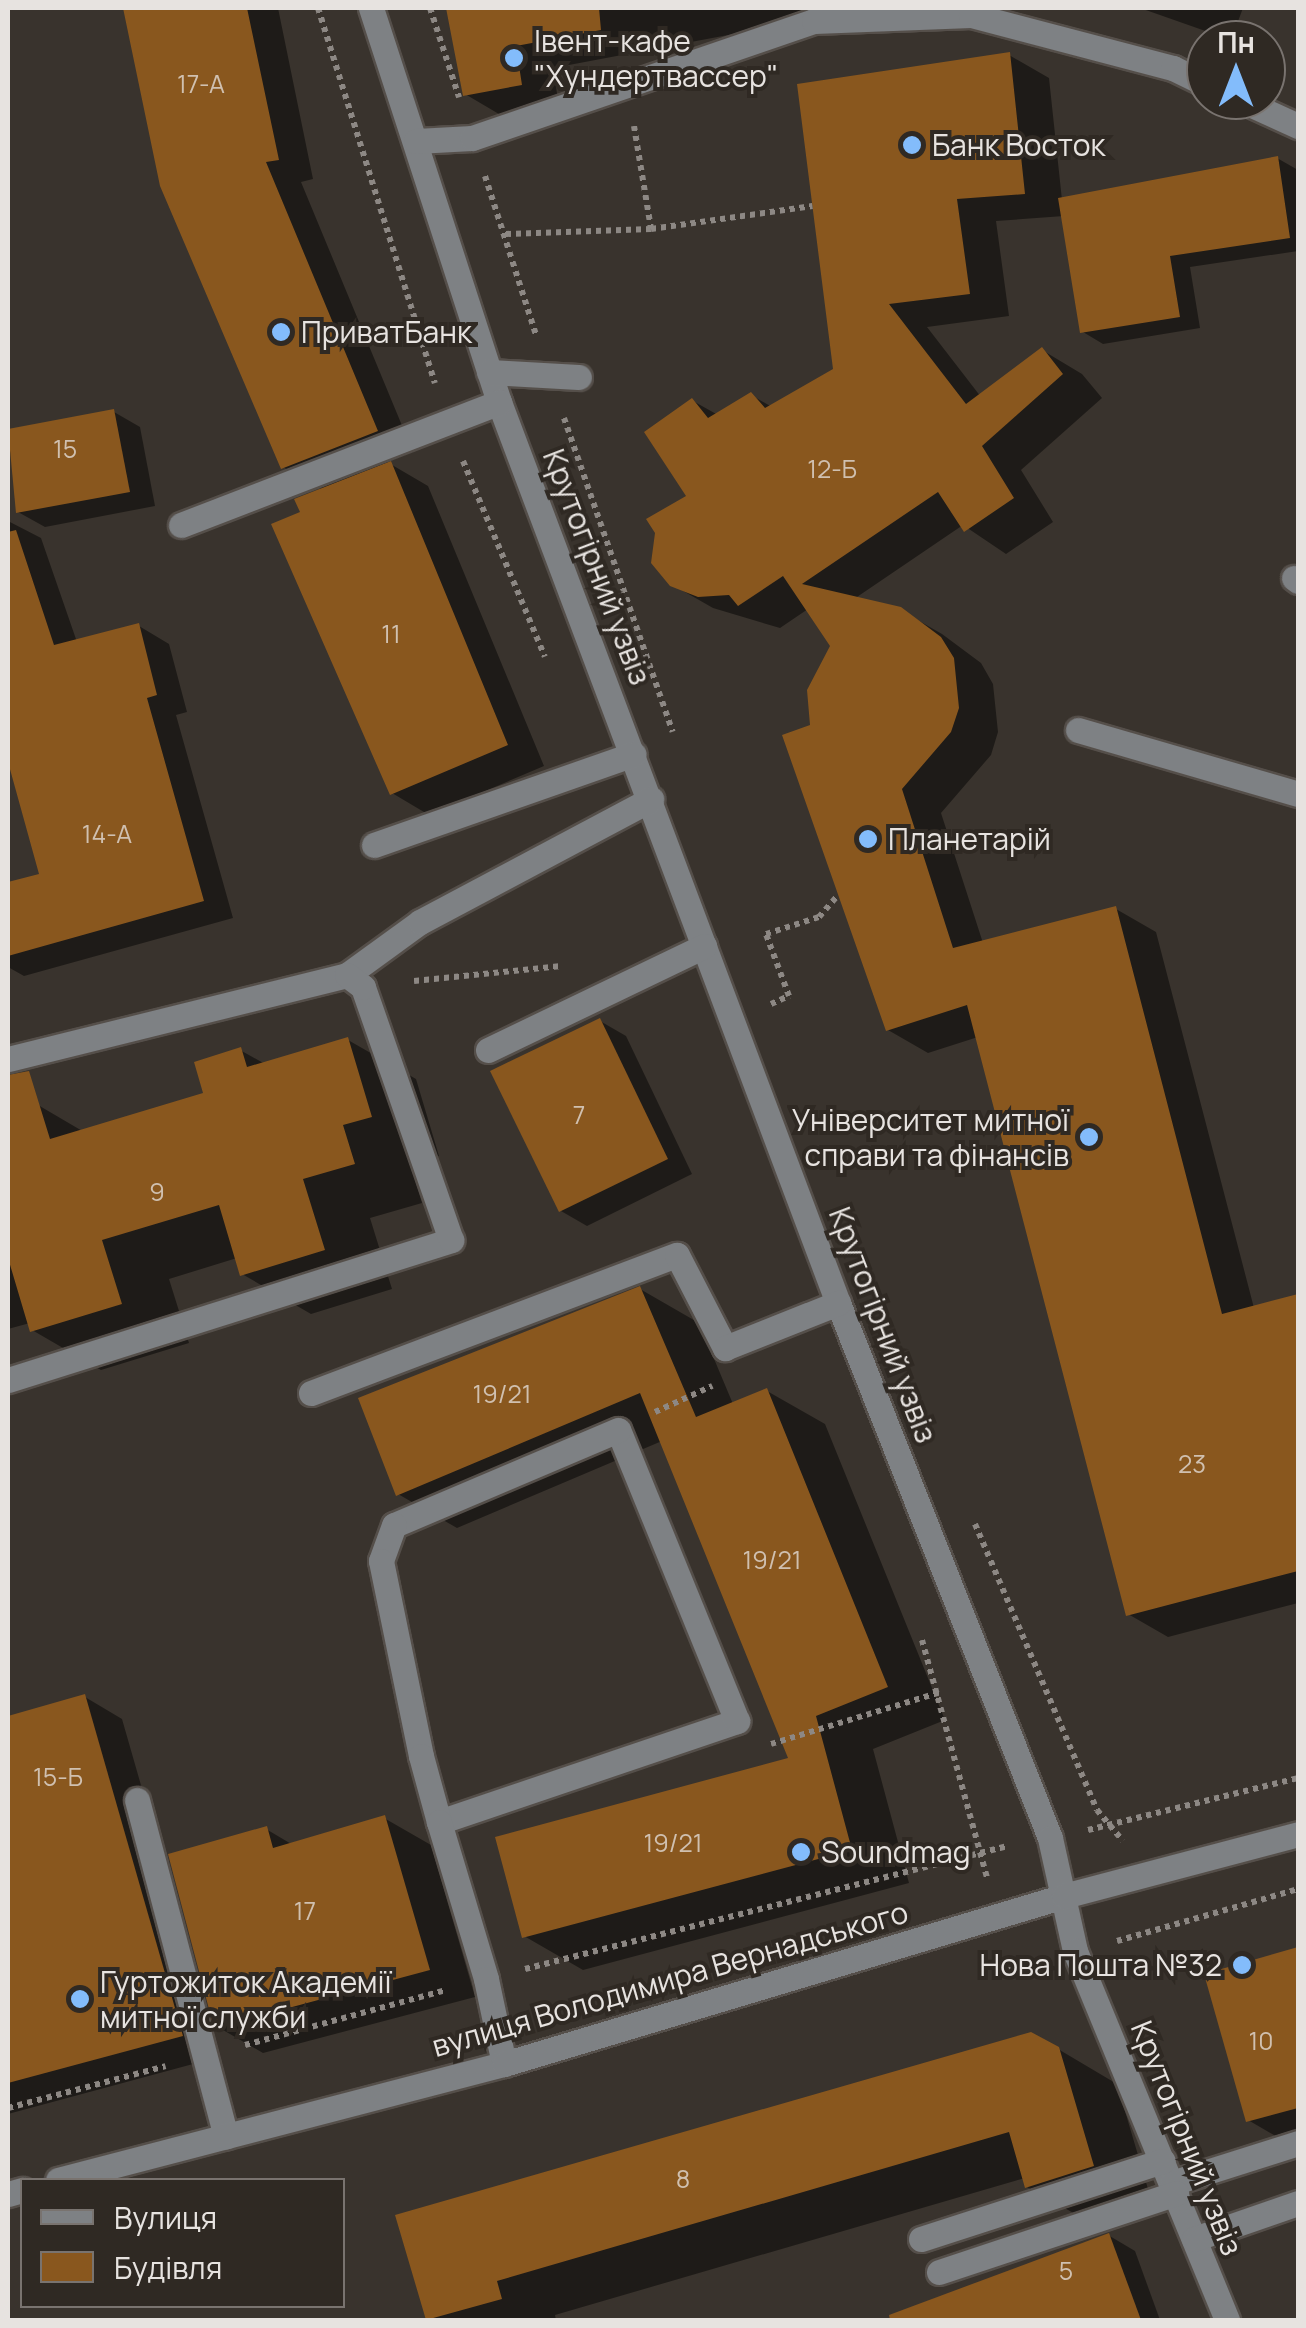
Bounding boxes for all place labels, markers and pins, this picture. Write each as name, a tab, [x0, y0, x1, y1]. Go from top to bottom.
place label: Івент-кафе "Хундертвассер"	[534, 23, 778, 94]
marker: Івент-кафе "Хундертвассер"	[503, 47, 525, 69]
place label: Банк Восток	[932, 127, 1105, 163]
marker: Банк Восток	[901, 134, 923, 156]
place label: ПриватБанк	[301, 314, 472, 350]
marker: ПриватБанк	[270, 321, 292, 343]
place label: Планетарій	[888, 821, 1051, 857]
marker: Планетарій	[857, 828, 879, 850]
place label: Університет митної справи та фінансів	[792, 1102, 1069, 1172]
marker: Університет митної справи та фінансів	[1078, 1126, 1100, 1148]
place label: Soundmag	[821, 1834, 970, 1870]
marker: Soundmag	[790, 1841, 812, 1863]
place label: Нова Пошта №32	[980, 1947, 1222, 1983]
marker: Нова Пошта №32	[1231, 1954, 1253, 1976]
place label: Гуртожиток Академії митної служби	[100, 1964, 392, 2034]
marker: Гуртожиток Академії митної служби	[69, 1988, 91, 2010]

